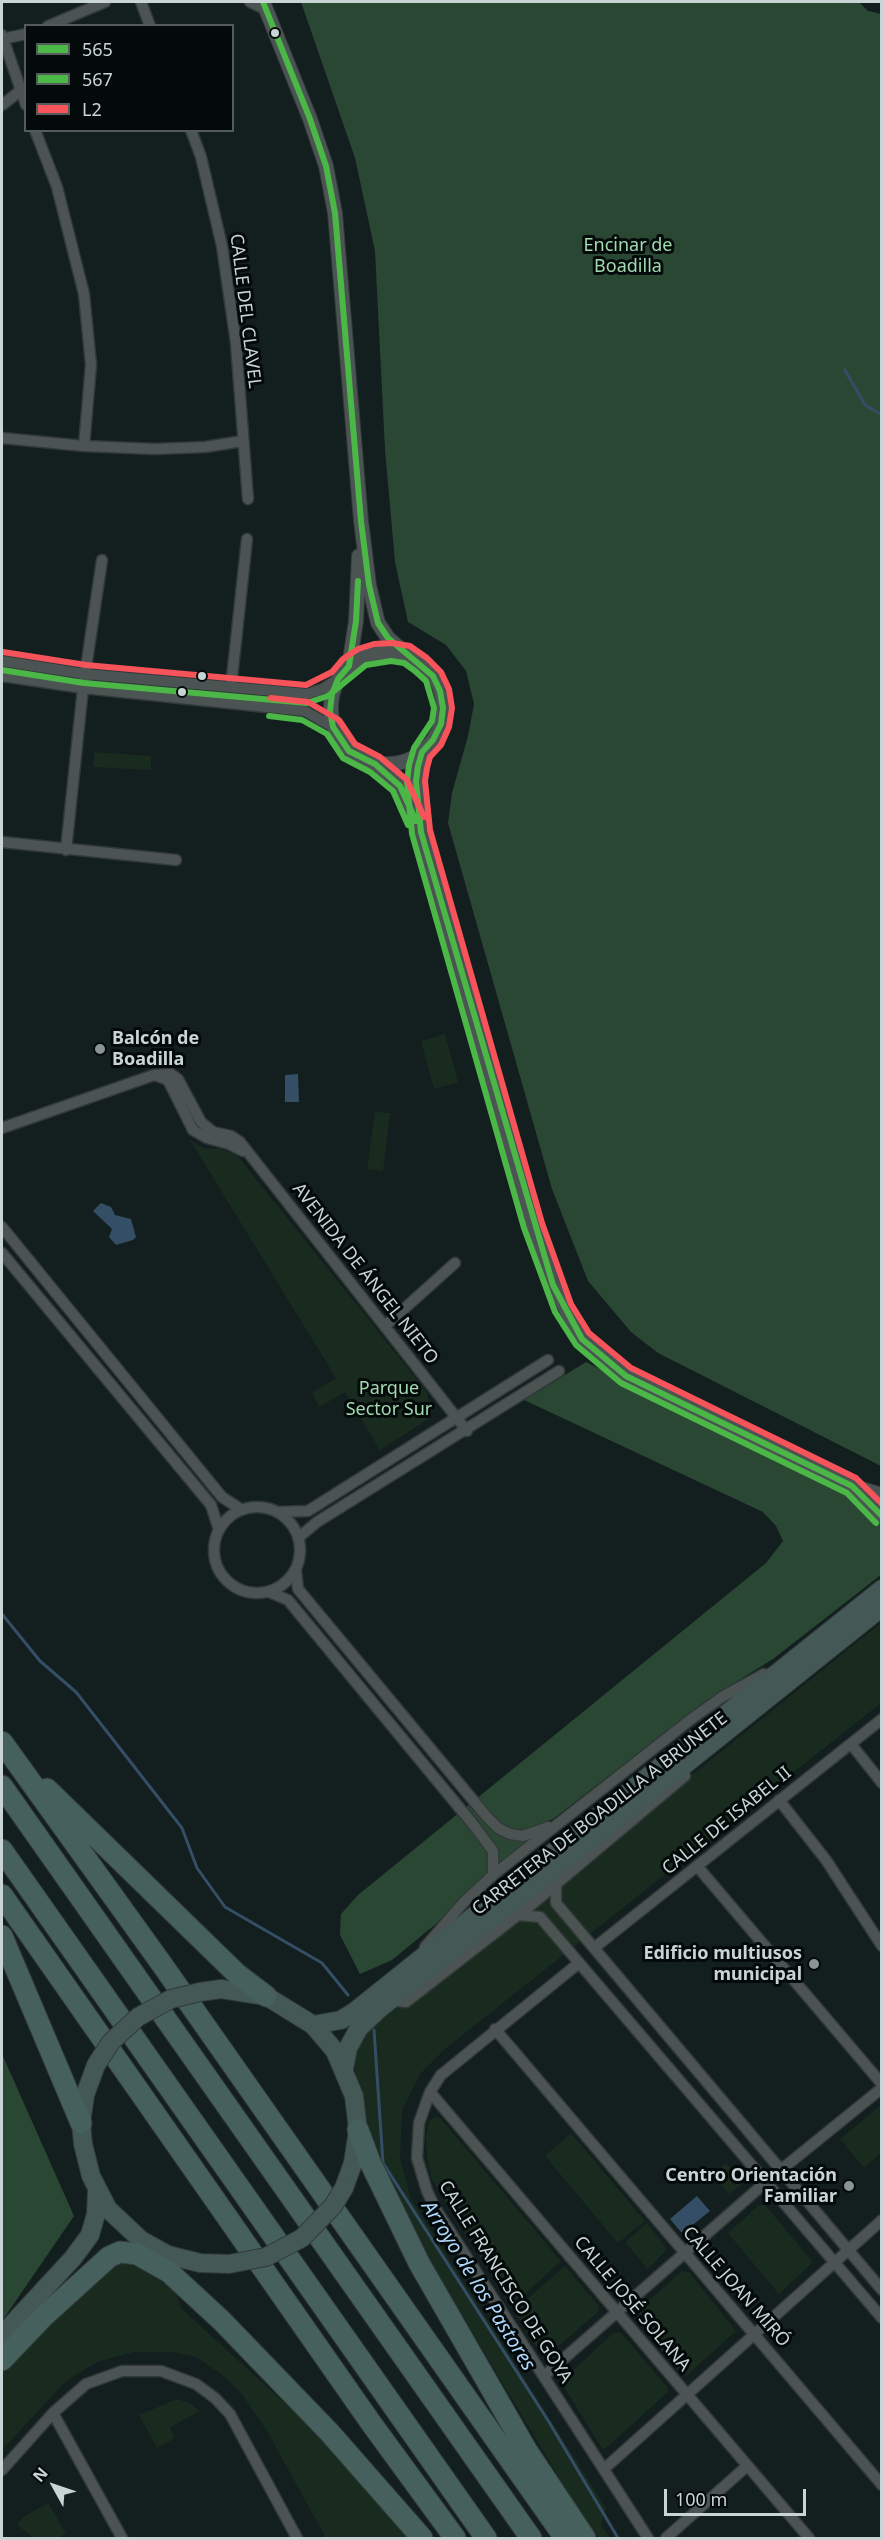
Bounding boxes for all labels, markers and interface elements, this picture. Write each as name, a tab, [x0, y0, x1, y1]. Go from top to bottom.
legend	[24, 24, 234, 132]
unlabelled marker	[269, 27, 281, 39]
text: 565	[82, 37, 113, 61]
text: 567	[82, 67, 113, 91]
text: L2	[82, 97, 102, 121]
street label: CALLE DEL CLAVEL	[225, 233, 265, 389]
park label: Encinar de Boadilla	[584, 235, 672, 278]
unlabelled marker	[196, 670, 208, 682]
unlabelled marker	[176, 686, 188, 698]
place label: Balcón de Boadilla	[112, 1028, 199, 1070]
marker: Balcón de Boadilla	[93, 1042, 107, 1056]
street label: AVENIDA DE ÁNGEL NIETO	[288, 1179, 442, 1369]
park label: Parque Sector Sur	[346, 1378, 432, 1420]
street label: CARRETERA DE BOADILLA A BRUNETE	[468, 1708, 732, 1920]
street label: CALLE DE ISABEL II	[658, 1762, 796, 1880]
place label: Edificio multiusos municipal	[643, 1943, 802, 1986]
marker: Edificio multiusos municipal	[807, 1957, 821, 1971]
place label: Centro Orientación Familiar	[665, 2165, 837, 2208]
street label: CALLE FRANCISCO DE GOYA	[434, 2177, 576, 2387]
marker: Centro Orientación Familiar	[842, 2179, 856, 2193]
water label: Arroyo de los Pastores	[416, 2197, 540, 2375]
street label: CALLE JOAN MIRÓ	[678, 2222, 794, 2352]
street label: CALLE JOSÉ SOLANA	[569, 2232, 695, 2376]
north arrow	[24, 2456, 84, 2516]
text: N	[28, 2462, 53, 2486]
scale bar	[667, 2477, 810, 2515]
text: 100 m	[675, 2487, 727, 2511]

